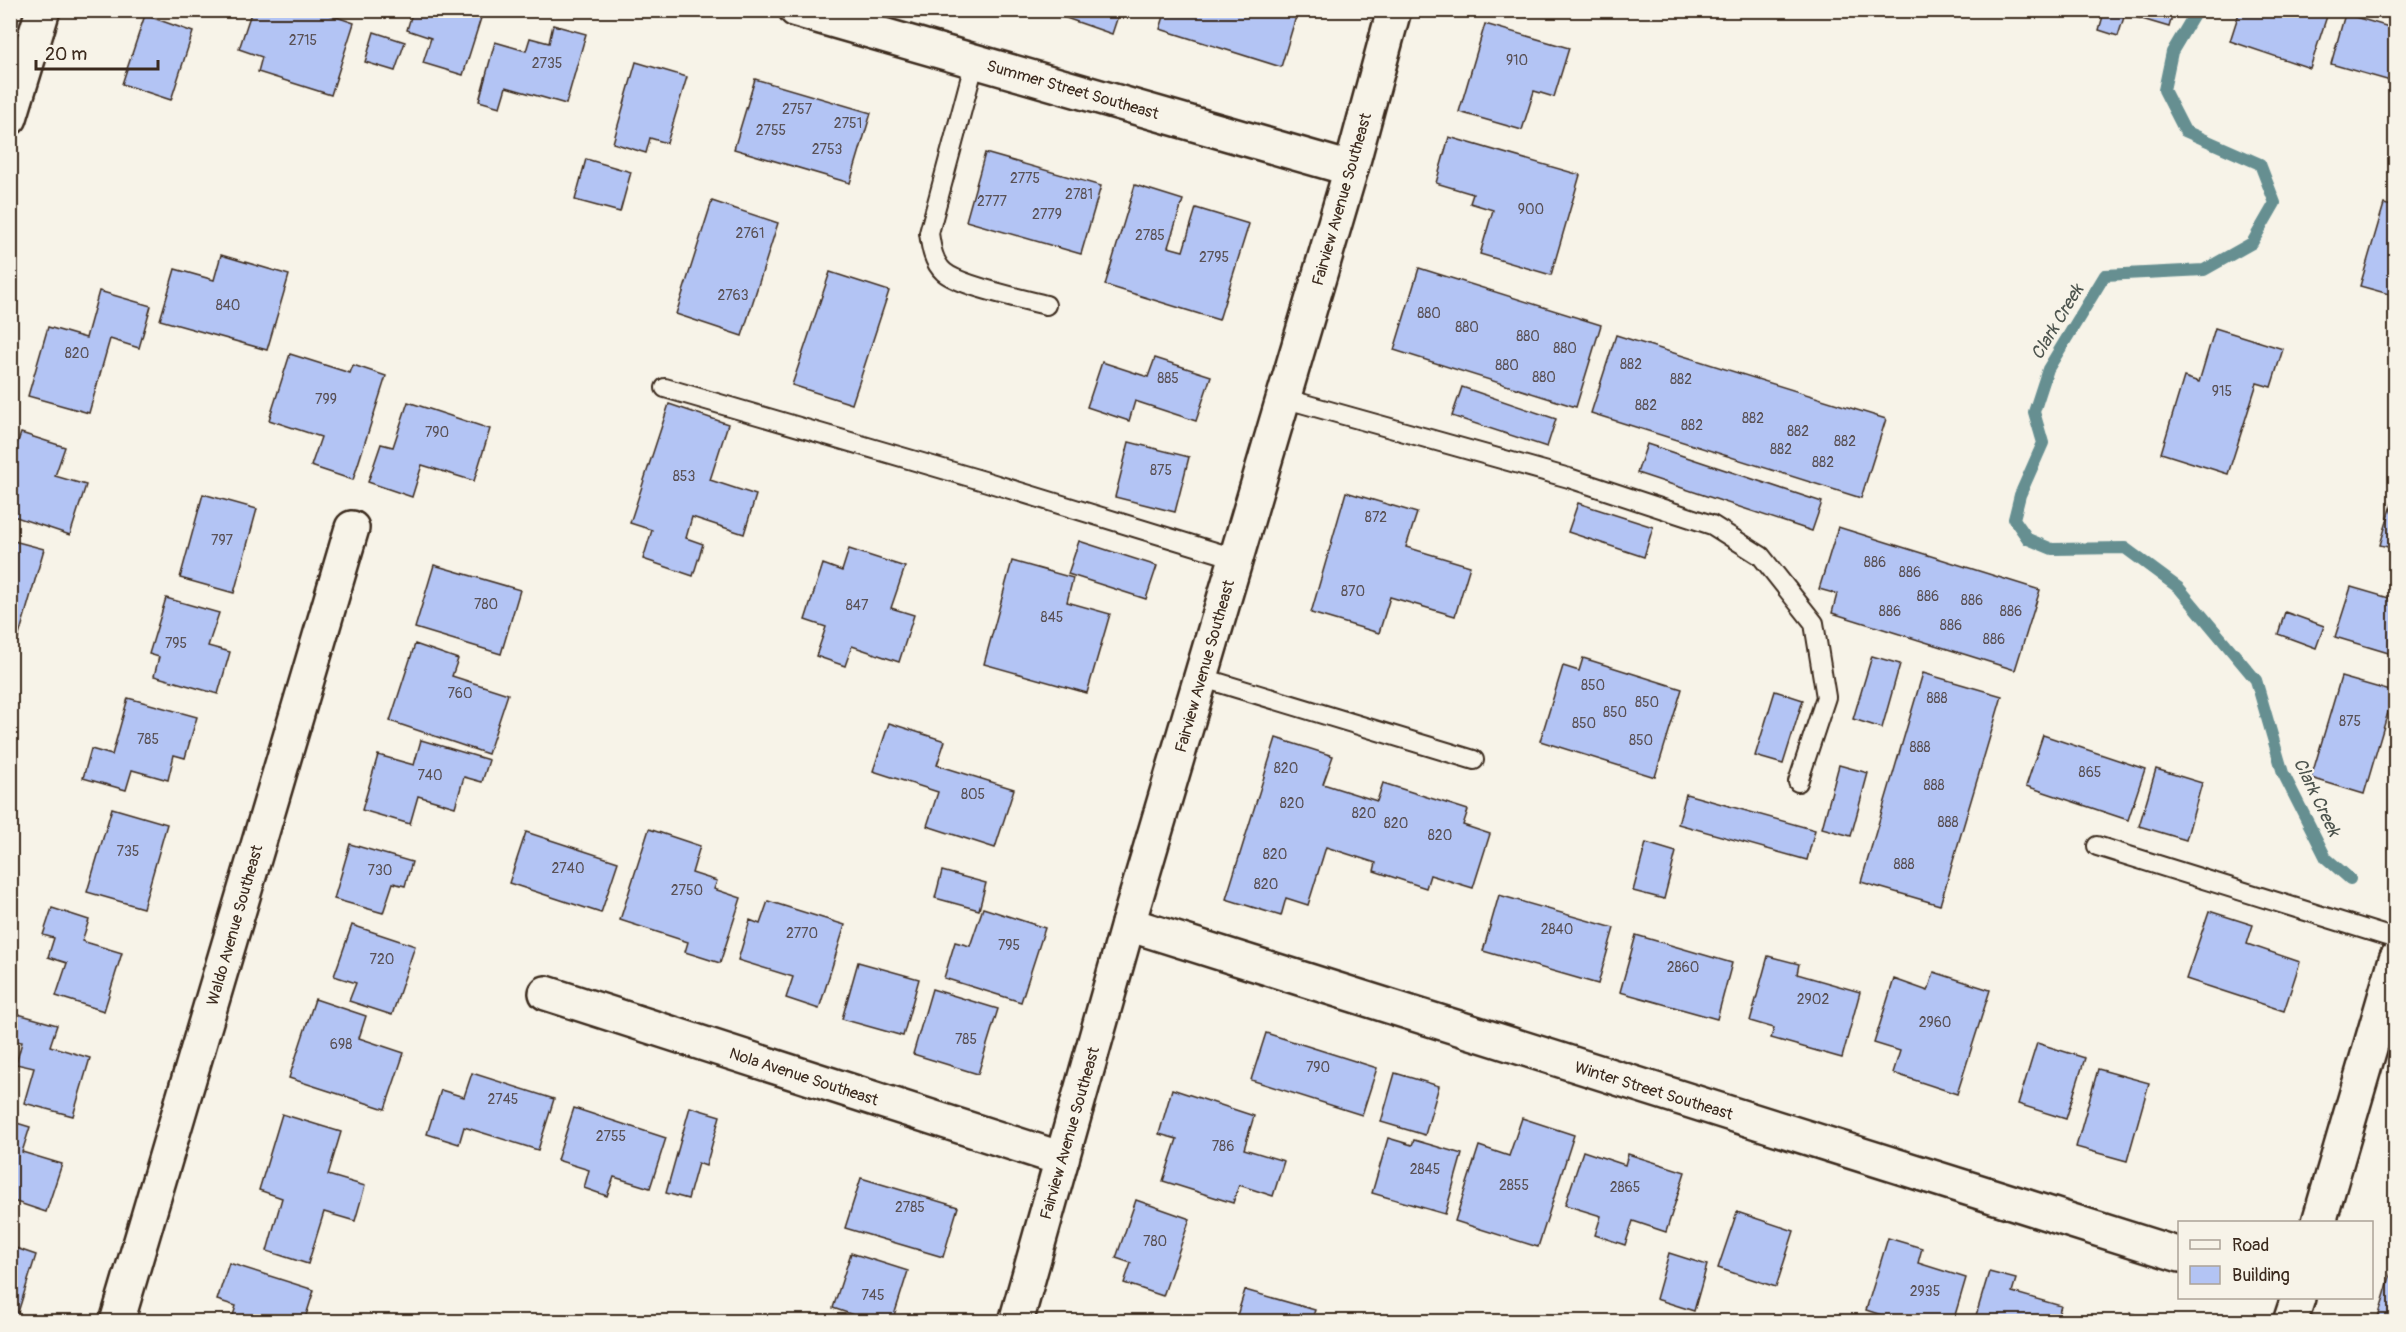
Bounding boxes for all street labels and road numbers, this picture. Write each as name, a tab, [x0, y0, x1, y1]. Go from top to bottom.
street label: Summer Street Southeast	[984, 56, 1162, 124]
street label: Fairview Avenue Southeast	[1308, 110, 1376, 288]
street label: Fairview Avenue Southeast	[1171, 577, 1239, 755]
street label: Waldo Avenue Southeast	[202, 842, 268, 1008]
street label: Nola Avenue Southeast	[727, 1043, 881, 1111]
street label: Fairview Avenue Southeast	[1036, 1044, 1104, 1222]
street label: Winter Street Southeast	[1572, 1057, 1736, 1125]

